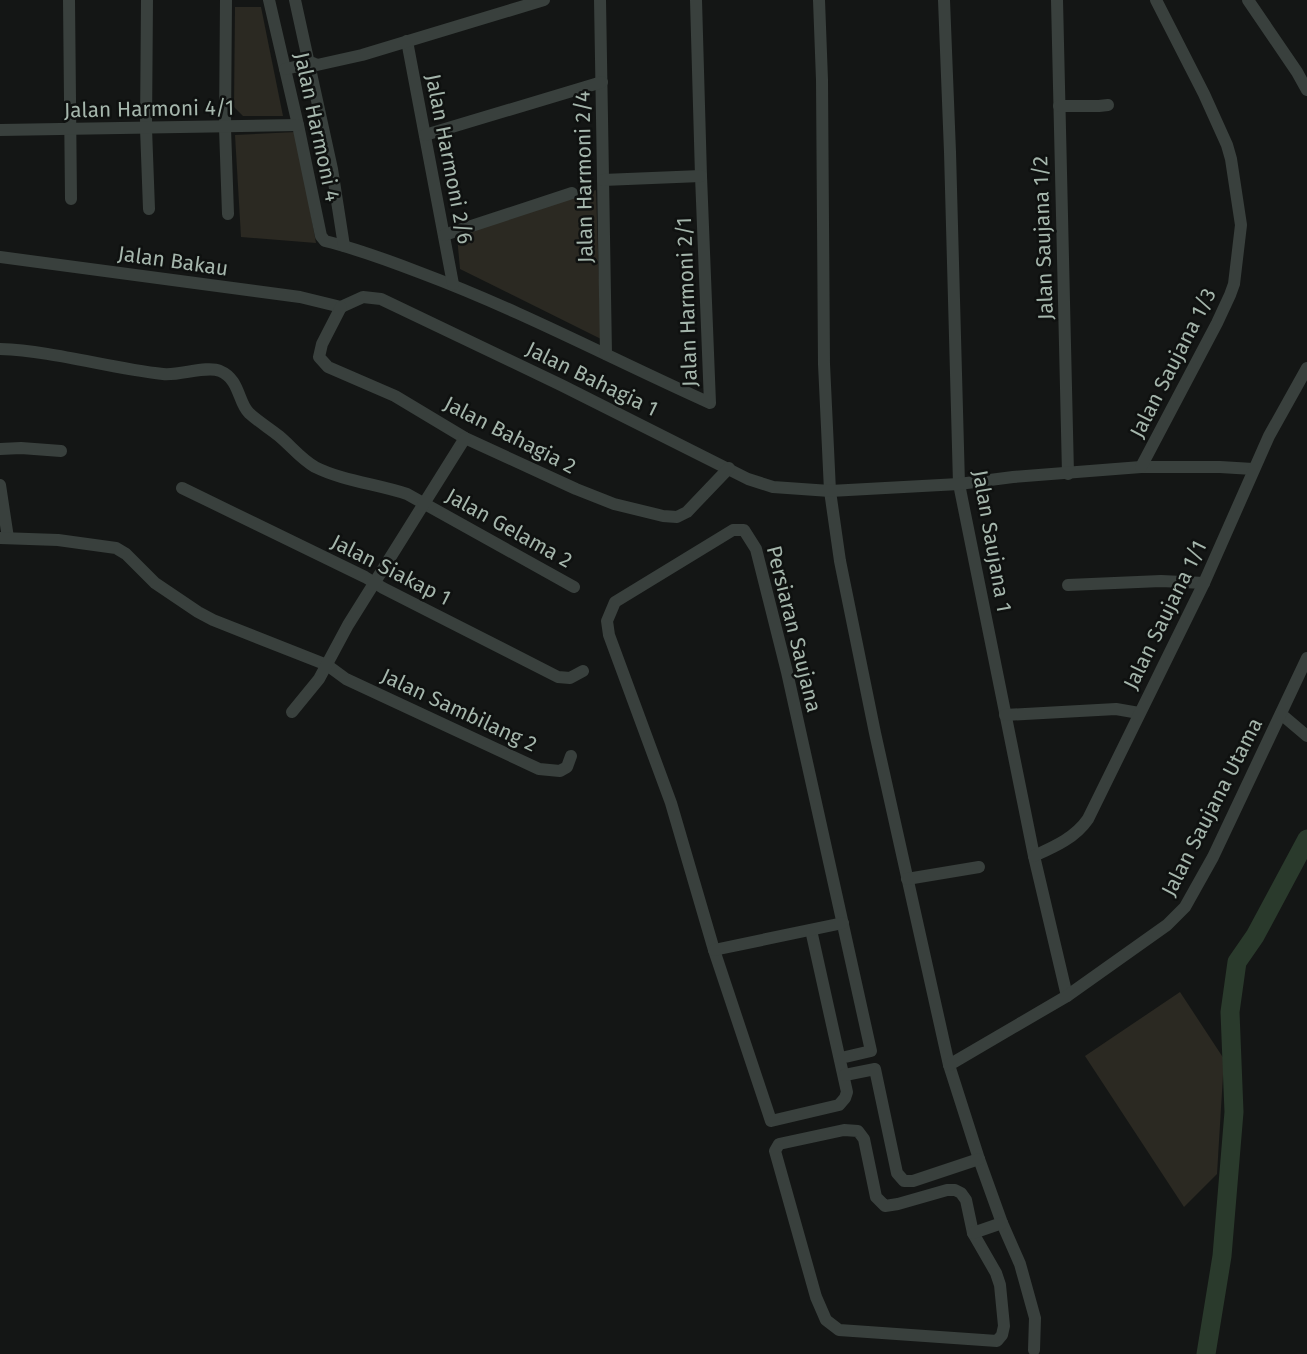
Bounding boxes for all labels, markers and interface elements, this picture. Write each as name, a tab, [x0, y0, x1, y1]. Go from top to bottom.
street label: Jalan Harmoni 4	[288, 50, 346, 204]
street label: Jalan Harmoni 2/6	[420, 72, 478, 246]
street label: Jalan Harmoni 2/4	[569, 91, 599, 263]
street label: Jalan Harmoni 4/1	[64, 95, 234, 123]
street label: Jalan Saujana 1/2	[1027, 155, 1059, 321]
street label: Jalan Harmoni 2/1	[671, 217, 703, 387]
street label: Jalan Bakau	[116, 240, 230, 282]
street label: Jalan Saujana 1/3	[1124, 284, 1222, 442]
street label: Jalan Bahagia 1	[522, 336, 662, 422]
street label: Jalan Bahagia 2	[440, 391, 580, 479]
street label: Jalan Saujana 1	[967, 468, 1017, 614]
street label: Jalan Gelama 2	[441, 483, 577, 573]
street label: Jalan Siakap 1	[327, 529, 455, 611]
street label: Jalan Saujana 1/1	[1118, 536, 1212, 694]
street label: Persiaran Saujana	[761, 543, 827, 715]
street label: Jalan Sambilang 2	[377, 663, 541, 757]
street label: Jalan Saujana Utama	[1156, 713, 1268, 901]

